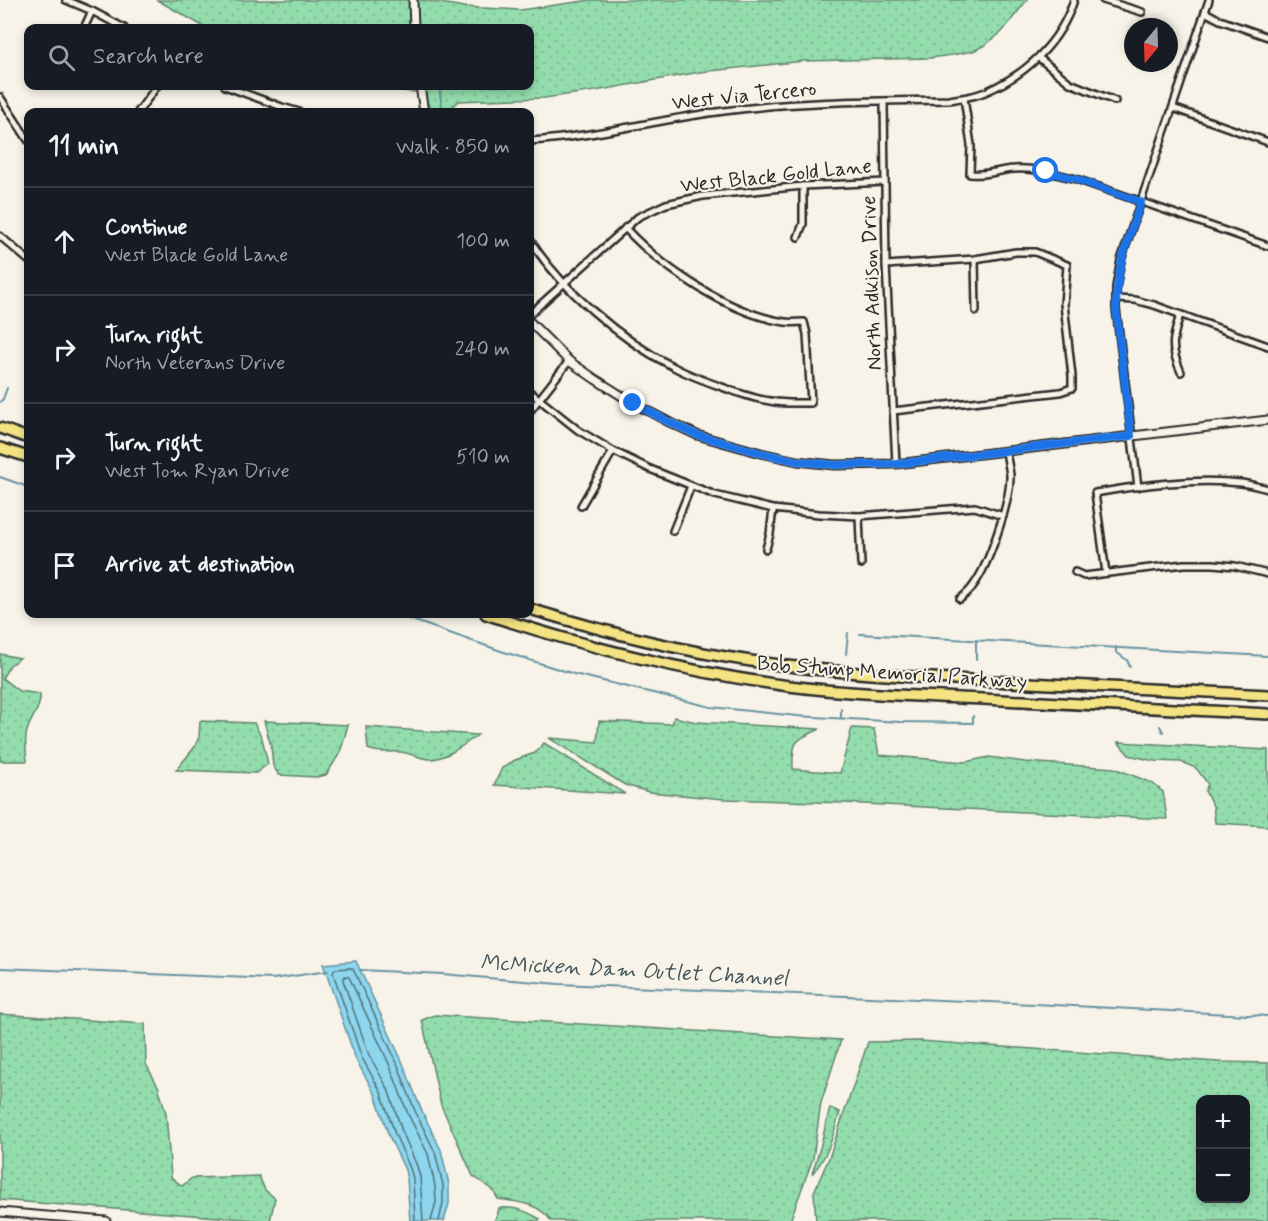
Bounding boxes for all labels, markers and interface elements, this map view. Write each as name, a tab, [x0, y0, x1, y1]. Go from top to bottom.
north arrow	[1124, 18, 1178, 72]
search box	[24, 24, 534, 90]
icon: search	[45, 41, 78, 74]
text: Search here	[93, 43, 204, 71]
street label: West Via Tercero	[670, 74, 818, 118]
text: 11 min	[48, 130, 119, 164]
text: Walk · 850 m	[396, 134, 510, 161]
street label: West Black Gold Lane	[679, 152, 873, 200]
route start	[1032, 157, 1058, 183]
street label: North Adkison Drive	[855, 195, 889, 371]
text: Continue	[105, 214, 187, 242]
icon: ahead	[48, 225, 81, 258]
text: 100 m	[456, 228, 510, 255]
text: West Black Gold Lane	[105, 242, 288, 269]
text: Turn right	[105, 322, 203, 350]
icon: right	[48, 333, 81, 366]
text: 240 m	[455, 336, 510, 363]
text: North Veterans Drive	[105, 350, 285, 377]
route end	[619, 389, 645, 415]
text: Turn right	[105, 430, 203, 458]
icon: right	[48, 441, 81, 474]
text: 510 m	[456, 444, 510, 471]
text: West Tom Ryan Drive	[105, 458, 290, 485]
icon: arrive	[48, 549, 81, 582]
text: Arrive at destination	[105, 551, 295, 579]
street label: Bob Stump Memorial Parkway	[756, 650, 1028, 696]
water label: McMicken Dam Outlet Channel	[479, 949, 790, 993]
map controls	[1196, 1095, 1250, 1203]
button: +	[1196, 1095, 1250, 1149]
button: −	[1196, 1149, 1250, 1203]

